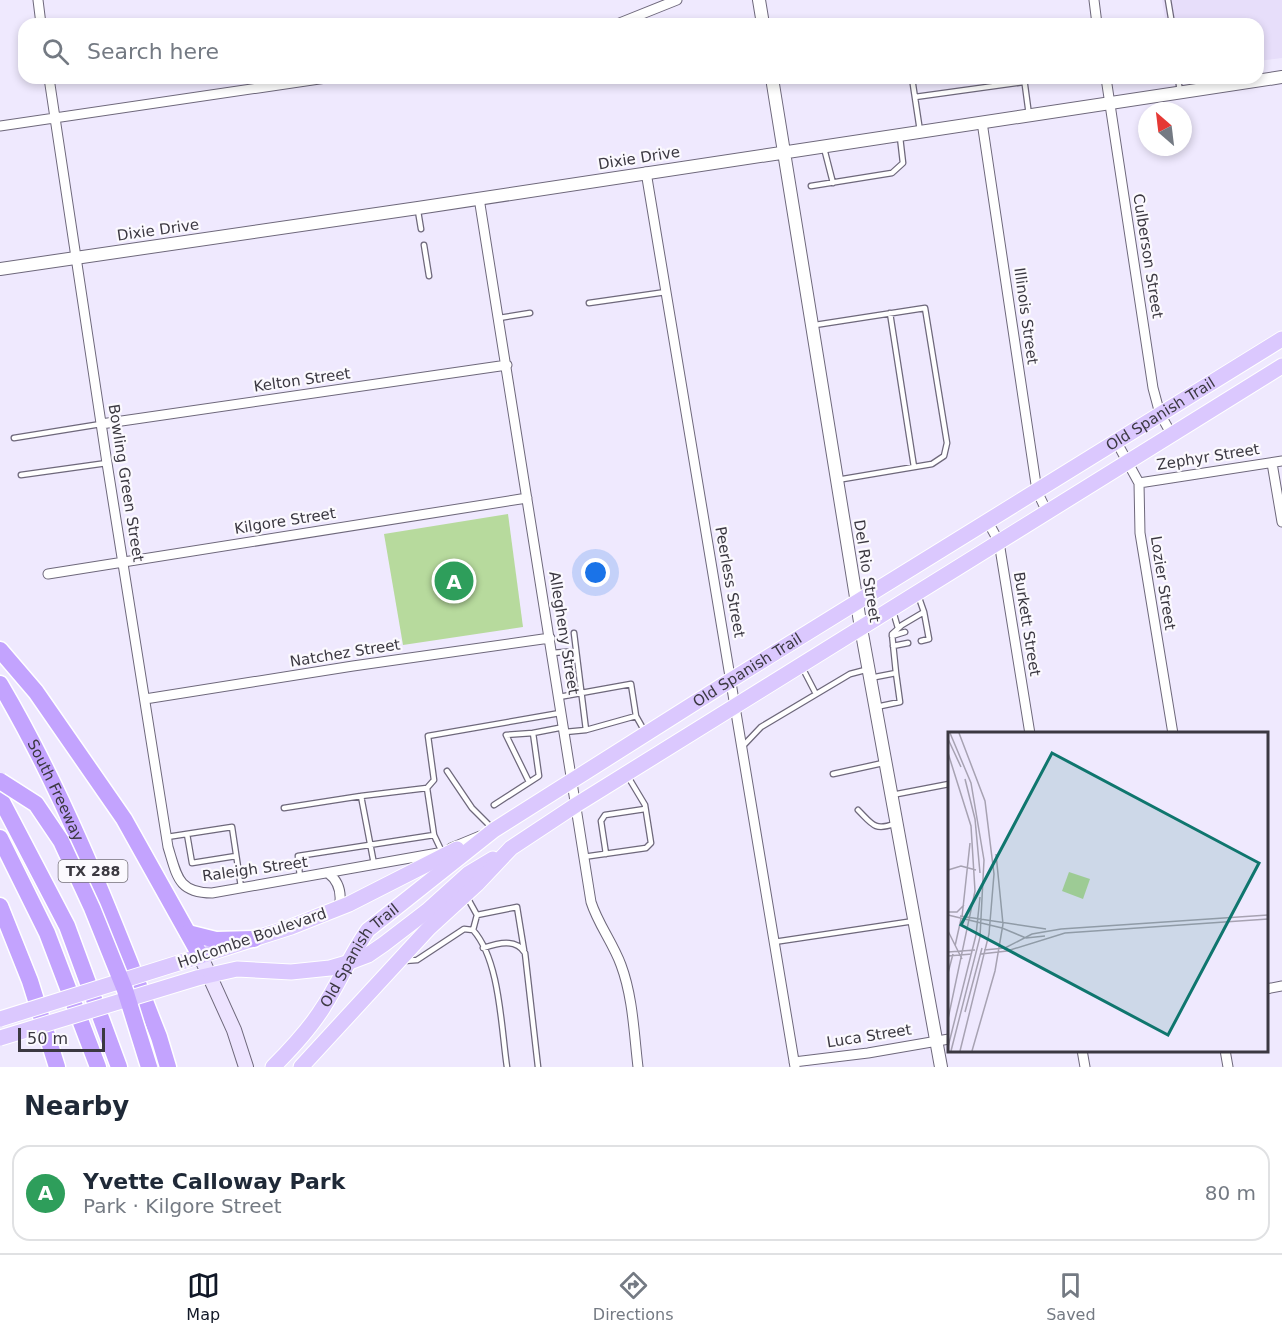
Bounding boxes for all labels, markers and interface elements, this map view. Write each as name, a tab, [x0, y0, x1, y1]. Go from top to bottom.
search box	[18, 18, 1264, 84]
icon: search	[39, 35, 72, 68]
text: Search here	[87, 39, 219, 64]
north arrow	[1138, 102, 1192, 156]
street label: Dixie Drive	[597, 143, 681, 173]
street label: Culberson Street	[1129, 192, 1167, 320]
street label: Dixie Drive	[116, 215, 200, 245]
street label: Illinois Street	[1010, 266, 1042, 366]
street label: Kelton Street	[253, 364, 352, 396]
street label: Old Spanish Trail	[1103, 374, 1218, 455]
street label: Bowling Green Street	[105, 403, 147, 563]
street label: Zephyr Street	[1155, 440, 1261, 474]
street label: Kilgore Street	[233, 504, 337, 538]
street label: Del Rio Street	[850, 518, 884, 624]
street label: Peerless Street	[711, 525, 749, 639]
street label: Lozier Street	[1147, 535, 1179, 631]
pin: A	[434, 558, 474, 604]
your location	[581, 558, 610, 587]
street label: Allegheny Street	[545, 570, 583, 696]
street label: Burkett Street	[1010, 571, 1044, 678]
street label: Old Spanish Trail	[690, 629, 805, 711]
street label: Natchez Street	[289, 635, 402, 671]
inset map	[948, 732, 1267, 1052]
street label: South Freeway	[23, 736, 87, 844]
street label: Raleigh Street	[201, 853, 309, 885]
road number: TX 288	[58, 860, 128, 882]
street label: Old Spanish Trail	[316, 900, 403, 1011]
street label: Holcombe Boulevard	[175, 904, 329, 972]
street label: Luca Street	[825, 1020, 913, 1052]
scale bar	[18, 1025, 105, 1052]
text: 50 m	[27, 1029, 68, 1048]
text: Nearby	[24, 1091, 129, 1121]
text: Yvette Calloway Park	[83, 1169, 345, 1194]
text: A	[38, 1181, 53, 1205]
text: 80 m	[1205, 1181, 1256, 1205]
text: Park · Kilgore Street	[83, 1194, 282, 1218]
tab: Map	[186, 1269, 220, 1324]
tab: Directions	[593, 1269, 673, 1324]
tab: Saved	[1046, 1269, 1096, 1324]

